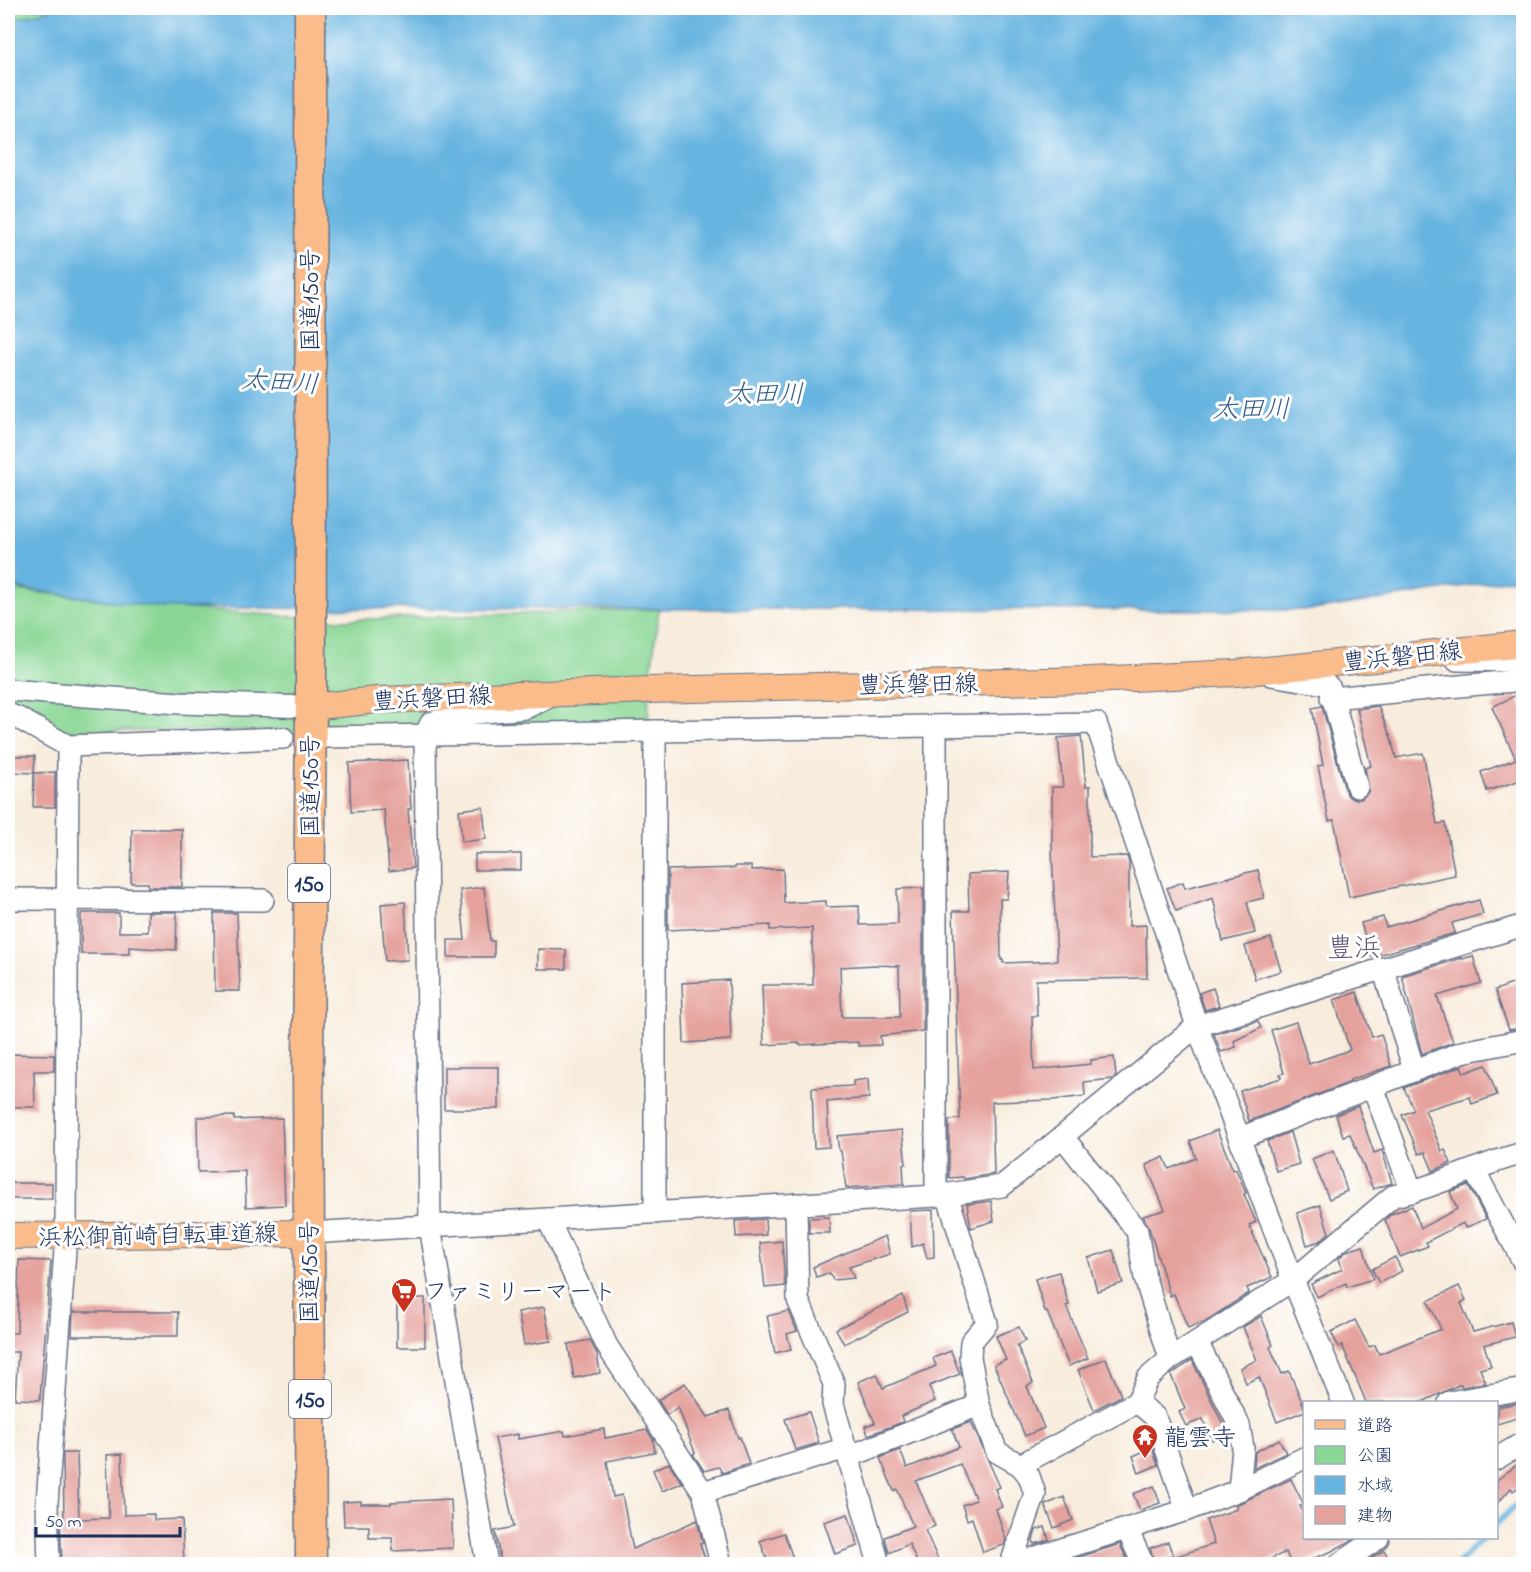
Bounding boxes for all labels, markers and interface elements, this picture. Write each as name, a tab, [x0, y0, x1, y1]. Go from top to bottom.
street label: 国道150号	[295, 248, 330, 352]
water label: 太田川	[240, 362, 320, 406]
water label: 太田川	[726, 377, 804, 415]
water label: 太田川	[1212, 392, 1290, 430]
street label: 豊浜磐田線	[1341, 635, 1464, 682]
street label: 豊浜磐田線	[858, 668, 978, 705]
street label: 豊浜磐田線	[371, 680, 493, 721]
street label: 国道150号	[295, 734, 330, 838]
road number: 150	[288, 864, 330, 902]
district label: 豊浜	[1327, 930, 1381, 969]
street label: 浜松御前崎自転車道線	[38, 1218, 278, 1257]
street label: 国道150号	[294, 1220, 329, 1324]
supermarket icon: ファミリーマート	[389, 1276, 419, 1314]
place label: ファミリーマート	[424, 1276, 616, 1311]
road number: 150	[289, 1380, 331, 1418]
legend	[1303, 1401, 1498, 1539]
text: 道路	[1357, 1414, 1393, 1440]
temple icon: 龍雲寺	[1130, 1422, 1160, 1460]
place label: 龍雲寺	[1164, 1422, 1236, 1457]
text: 公園	[1357, 1444, 1393, 1470]
text: 水域	[1357, 1474, 1393, 1500]
scale bar	[36, 1500, 180, 1538]
text: 建物	[1357, 1504, 1393, 1530]
text: 50 m	[45, 1510, 82, 1536]

